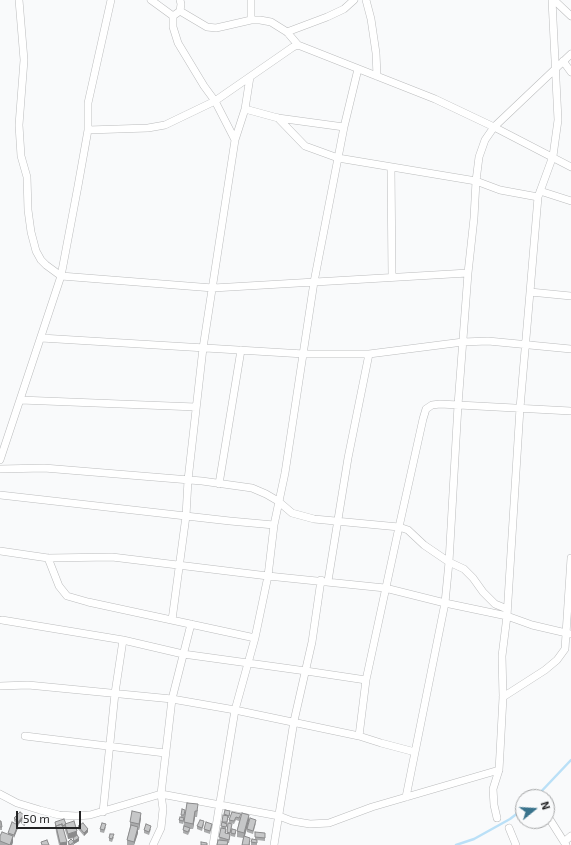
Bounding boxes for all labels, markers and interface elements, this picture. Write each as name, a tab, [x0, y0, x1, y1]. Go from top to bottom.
north arrow	[515, 789, 555, 829]
text: N	[539, 800, 553, 811]
scale bar	[18, 803, 83, 829]
text: 50 m	[23, 811, 50, 825]

